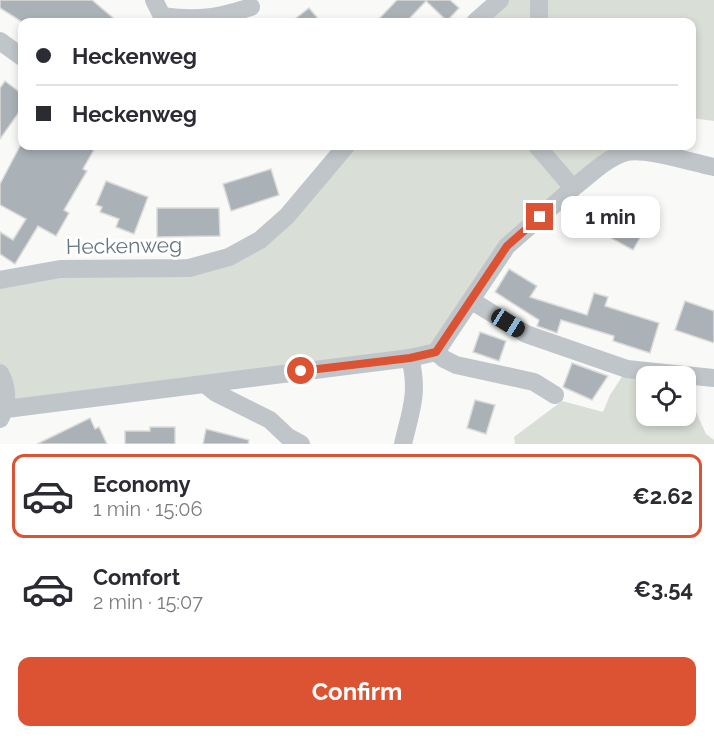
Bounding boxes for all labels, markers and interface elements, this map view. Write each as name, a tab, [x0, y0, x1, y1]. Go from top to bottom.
text: Heckenweg	[72, 43, 197, 69]
text: Heckenweg	[72, 101, 197, 127]
callout: 1 min	[561, 196, 660, 238]
route end	[526, 203, 553, 230]
text: 1 min	[585, 205, 636, 229]
street label: Heckenweg	[66, 232, 182, 259]
car	[488, 306, 528, 340]
route start	[287, 357, 314, 384]
map controls	[636, 366, 696, 426]
button: locate	[636, 366, 696, 426]
icon: car	[21, 469, 75, 523]
text: Economy	[93, 471, 191, 497]
text: €2.62	[632, 483, 693, 509]
text: 1 min · 15:06	[93, 497, 203, 521]
icon: car	[21, 562, 75, 616]
text: Comfort	[93, 564, 180, 590]
text: €3.54	[633, 576, 693, 602]
text: 2 min · 15:07	[93, 590, 203, 614]
button: Confirm	[18, 657, 696, 726]

